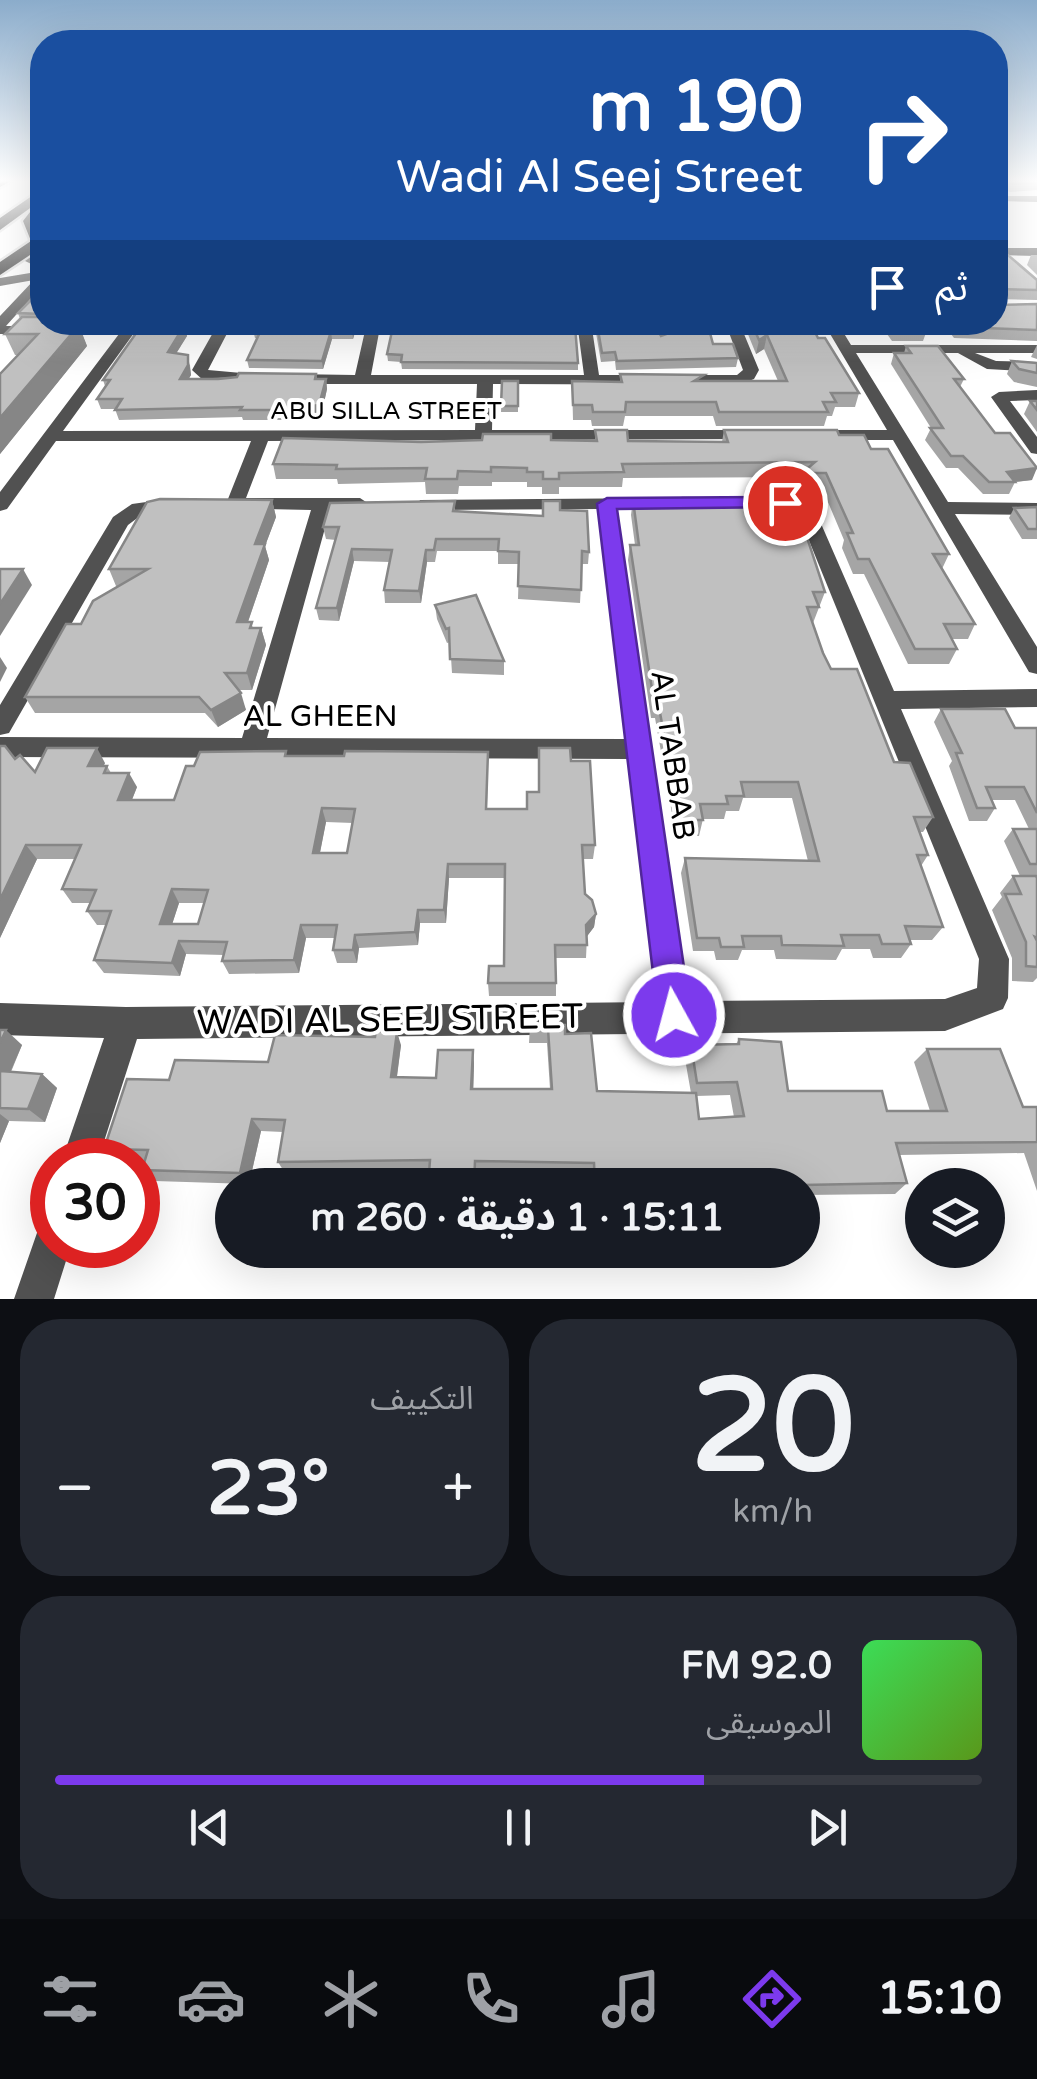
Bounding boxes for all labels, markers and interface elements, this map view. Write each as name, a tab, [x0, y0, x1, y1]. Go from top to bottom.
text: 190 m	[589, 66, 803, 150]
icon: right	[838, 70, 968, 200]
text: Wadi Al Seej Street	[396, 151, 803, 205]
icon: arrive	[860, 260, 915, 315]
text: ثم	[935, 265, 968, 311]
street label: ABU SILLA STREET	[270, 396, 502, 426]
pin	[743, 461, 828, 546]
icon: arrive	[758, 476, 813, 531]
street label: AL TABBAB	[642, 668, 703, 842]
street label: AL GHEEN	[242, 698, 398, 735]
position arrow	[622, 963, 726, 1067]
street label: WADI AL SEEJ STREET	[197, 996, 584, 1044]
speed limit sign: 30	[30, 1138, 160, 1268]
map controls	[905, 1168, 1005, 1268]
button: layers	[905, 1168, 1005, 1268]
text: 15:11 · 1 دقيقة · 260 m	[311, 1195, 724, 1241]
text: 20	[691, 1350, 854, 1506]
text: التكييف	[370, 1380, 474, 1418]
text: 23°	[207, 1444, 330, 1534]
text: −	[55, 1456, 94, 1522]
text: +	[443, 1456, 474, 1522]
text: km/h	[733, 1493, 813, 1531]
text: 92.0 FM	[681, 1643, 832, 1689]
text: الموسيقى	[706, 1704, 832, 1742]
icon: previous	[182, 1800, 237, 1855]
icon: pause	[491, 1800, 546, 1855]
icon: next	[800, 1800, 855, 1855]
icon: filters	[35, 1964, 105, 2034]
icon: car	[176, 1964, 246, 2034]
icon: climate	[316, 1964, 386, 2034]
icon: phone	[456, 1964, 526, 2034]
icon: music	[596, 1964, 666, 2034]
icon: directions	[737, 1964, 807, 2034]
text: 15:10	[877, 1972, 1002, 2026]

